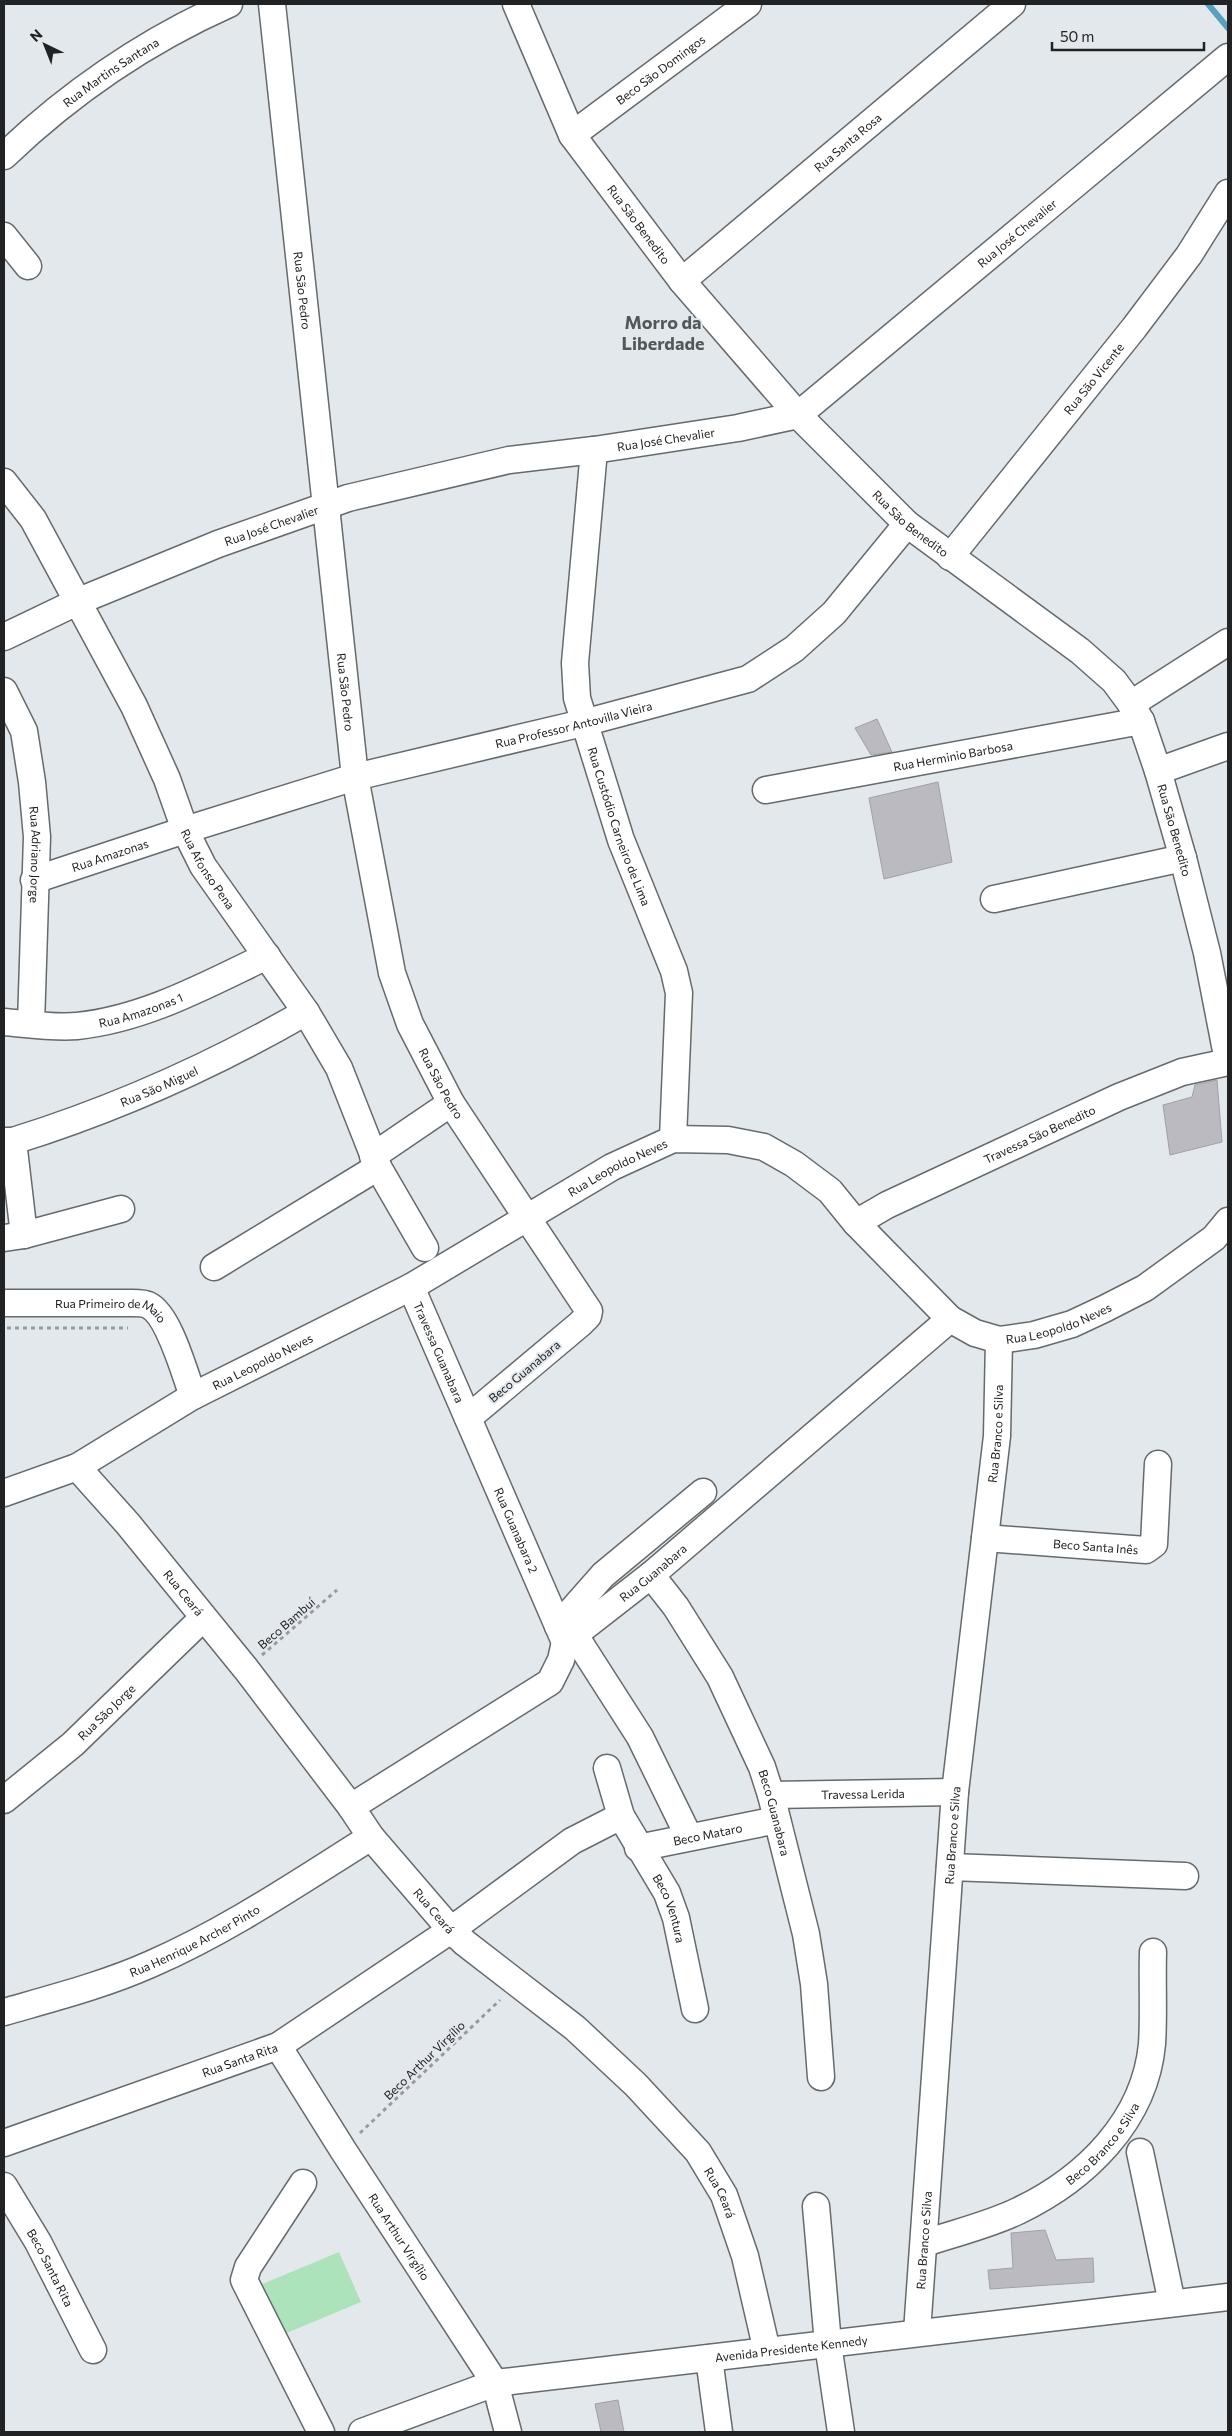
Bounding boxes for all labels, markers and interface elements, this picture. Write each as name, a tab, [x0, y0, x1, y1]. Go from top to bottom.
north arrow	[20, 20, 70, 70]
scale bar	[1052, 20, 1204, 52]
text: N	[26, 25, 45, 45]
text: 50 m	[1060, 27, 1094, 45]
street label: Beco São Domingos	[613, 32, 708, 107]
street label: Rua Martins Santana	[60, 35, 161, 110]
street label: Rua Santa Rosa	[811, 110, 884, 174]
street label: Rua São Benedito	[605, 182, 673, 266]
street label: Rua José Chevalier	[974, 196, 1059, 270]
street label: Rua São Pedro	[292, 251, 314, 330]
district label: Morro da Liberdade	[622, 311, 704, 354]
street label: Rua São Vicente	[1060, 340, 1126, 417]
street label: Rua José Chevalier	[616, 425, 716, 453]
street label: Rua São Benedito	[870, 487, 951, 559]
street label: Rua José Chevalier	[222, 502, 320, 548]
street label: Rua São Pedro	[335, 652, 357, 732]
street label: Rua Professor Antovilla Vieira	[494, 698, 654, 751]
street label: Rua Herminio Barbosa	[892, 738, 1014, 773]
street label: Rua Custódio Carneiro de Lima	[586, 745, 654, 908]
street label: Rua São Benedito	[1155, 782, 1194, 878]
street label: Rua Adriano Jorge	[27, 805, 44, 903]
street label: Rua Afonso Pena	[178, 826, 238, 912]
street label: Rua Amazonas	[70, 836, 150, 874]
street label: Rua Amazonas 1	[97, 990, 185, 1030]
street label: Rua São Pedro	[417, 1045, 466, 1121]
street label: Rua São Miguel	[118, 1063, 200, 1109]
street label: Travessa São Benedito	[981, 1102, 1097, 1166]
street label: Rua Leopoldo Neves	[565, 1136, 669, 1199]
street label: Rua Primeiro de Maio	[55, 1296, 169, 1325]
street label: Travessa Guanabara	[411, 1300, 467, 1405]
street label: Rua Leopoldo Neves	[1005, 1300, 1114, 1346]
street label: Rua Leopoldo Neves	[210, 1330, 315, 1392]
street label: Beco Guanabara	[486, 1337, 562, 1405]
street label: Rua Branco e Silva	[985, 1384, 1005, 1484]
street label: Rua Guanabara 2	[492, 1485, 541, 1575]
street label: Beco Santa Inês	[1053, 1536, 1139, 1556]
street label: Rua Guanabara	[616, 1541, 689, 1604]
street label: Rua Ceará	[161, 1567, 207, 1618]
street label: Beco Bambuí	[255, 1594, 318, 1652]
street label: Rua São Jorge	[75, 1681, 138, 1743]
street label: Beco Guanabara	[756, 1768, 793, 1857]
street label: Rua Branco e Silva	[942, 1785, 963, 1885]
street label: Travessa Lerida	[821, 1786, 905, 1801]
street label: Beco Mataro	[672, 1820, 743, 1848]
street label: Beco Ventura	[650, 1871, 688, 1944]
street label: Rua Ceará	[411, 1885, 458, 1936]
street label: Rua Henrique Archer Pinto	[127, 1902, 262, 1979]
street label: Beco Arthur Virgílio	[381, 2018, 467, 2102]
street label: Rua Santa Rita	[200, 2040, 279, 2079]
street label: Beco Branco e Silva	[1063, 2100, 1141, 2187]
street label: Rua Ceará	[702, 2165, 738, 2220]
street label: Rua Arthur Virgílio	[366, 2190, 433, 2283]
street label: Rua Branco e Silva	[913, 2191, 934, 2290]
street label: Beco Santa Rita	[25, 2226, 77, 2309]
street label: Avenida Presidente Kennedy	[714, 2332, 868, 2364]

